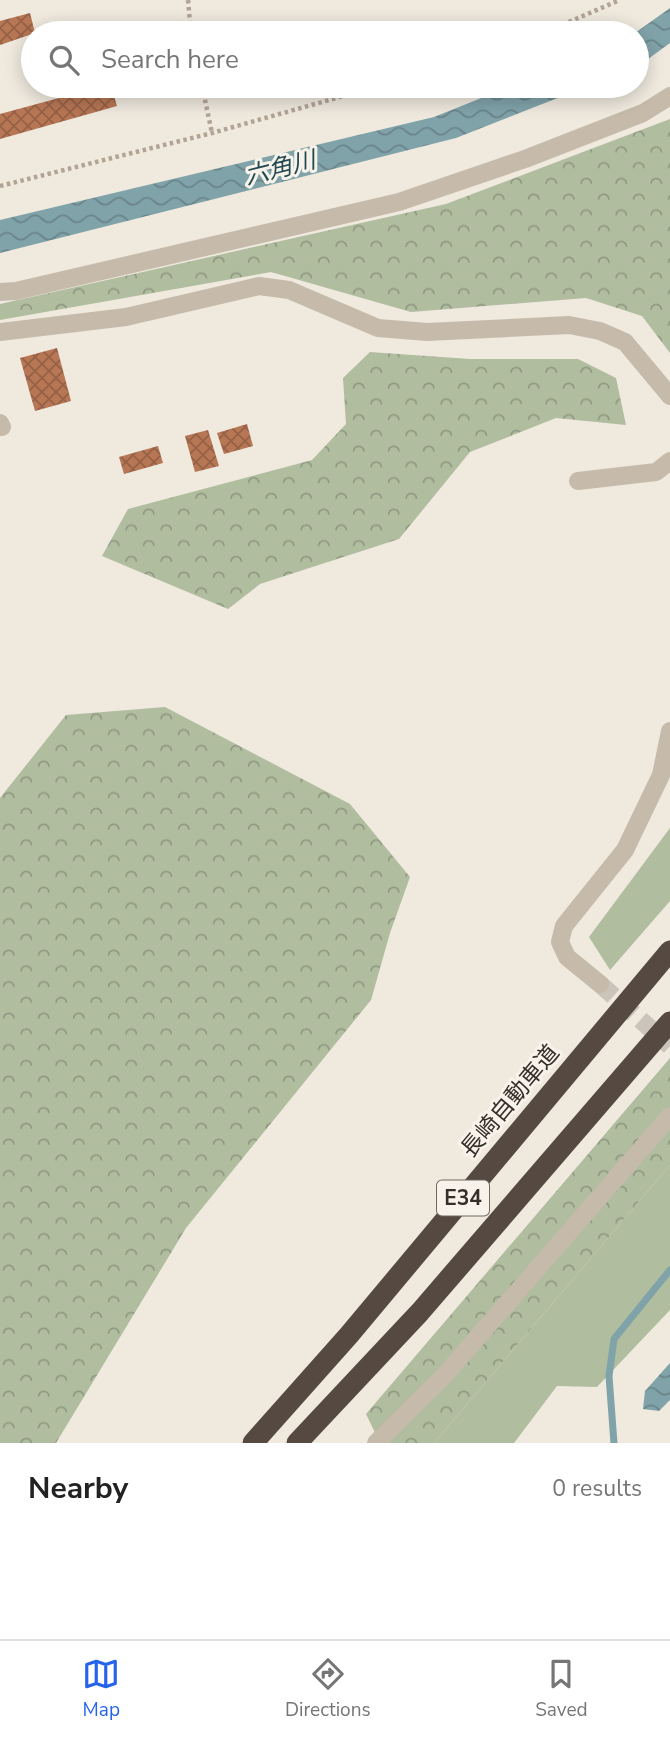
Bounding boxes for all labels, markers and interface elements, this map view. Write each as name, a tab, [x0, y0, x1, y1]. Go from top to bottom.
search box	[21, 21, 649, 98]
icon: search	[45, 41, 83, 79]
text: Search here	[101, 42, 239, 77]
water label: 六角川	[241, 143, 322, 192]
street label: 長崎自動車道	[454, 1038, 566, 1164]
road number: E34	[437, 1180, 489, 1216]
text: Nearby	[28, 1468, 128, 1509]
text: 0 results	[552, 1473, 642, 1504]
tab: Map	[82, 1655, 120, 1723]
tab: Directions	[285, 1655, 371, 1723]
tab: Saved	[535, 1655, 588, 1723]

